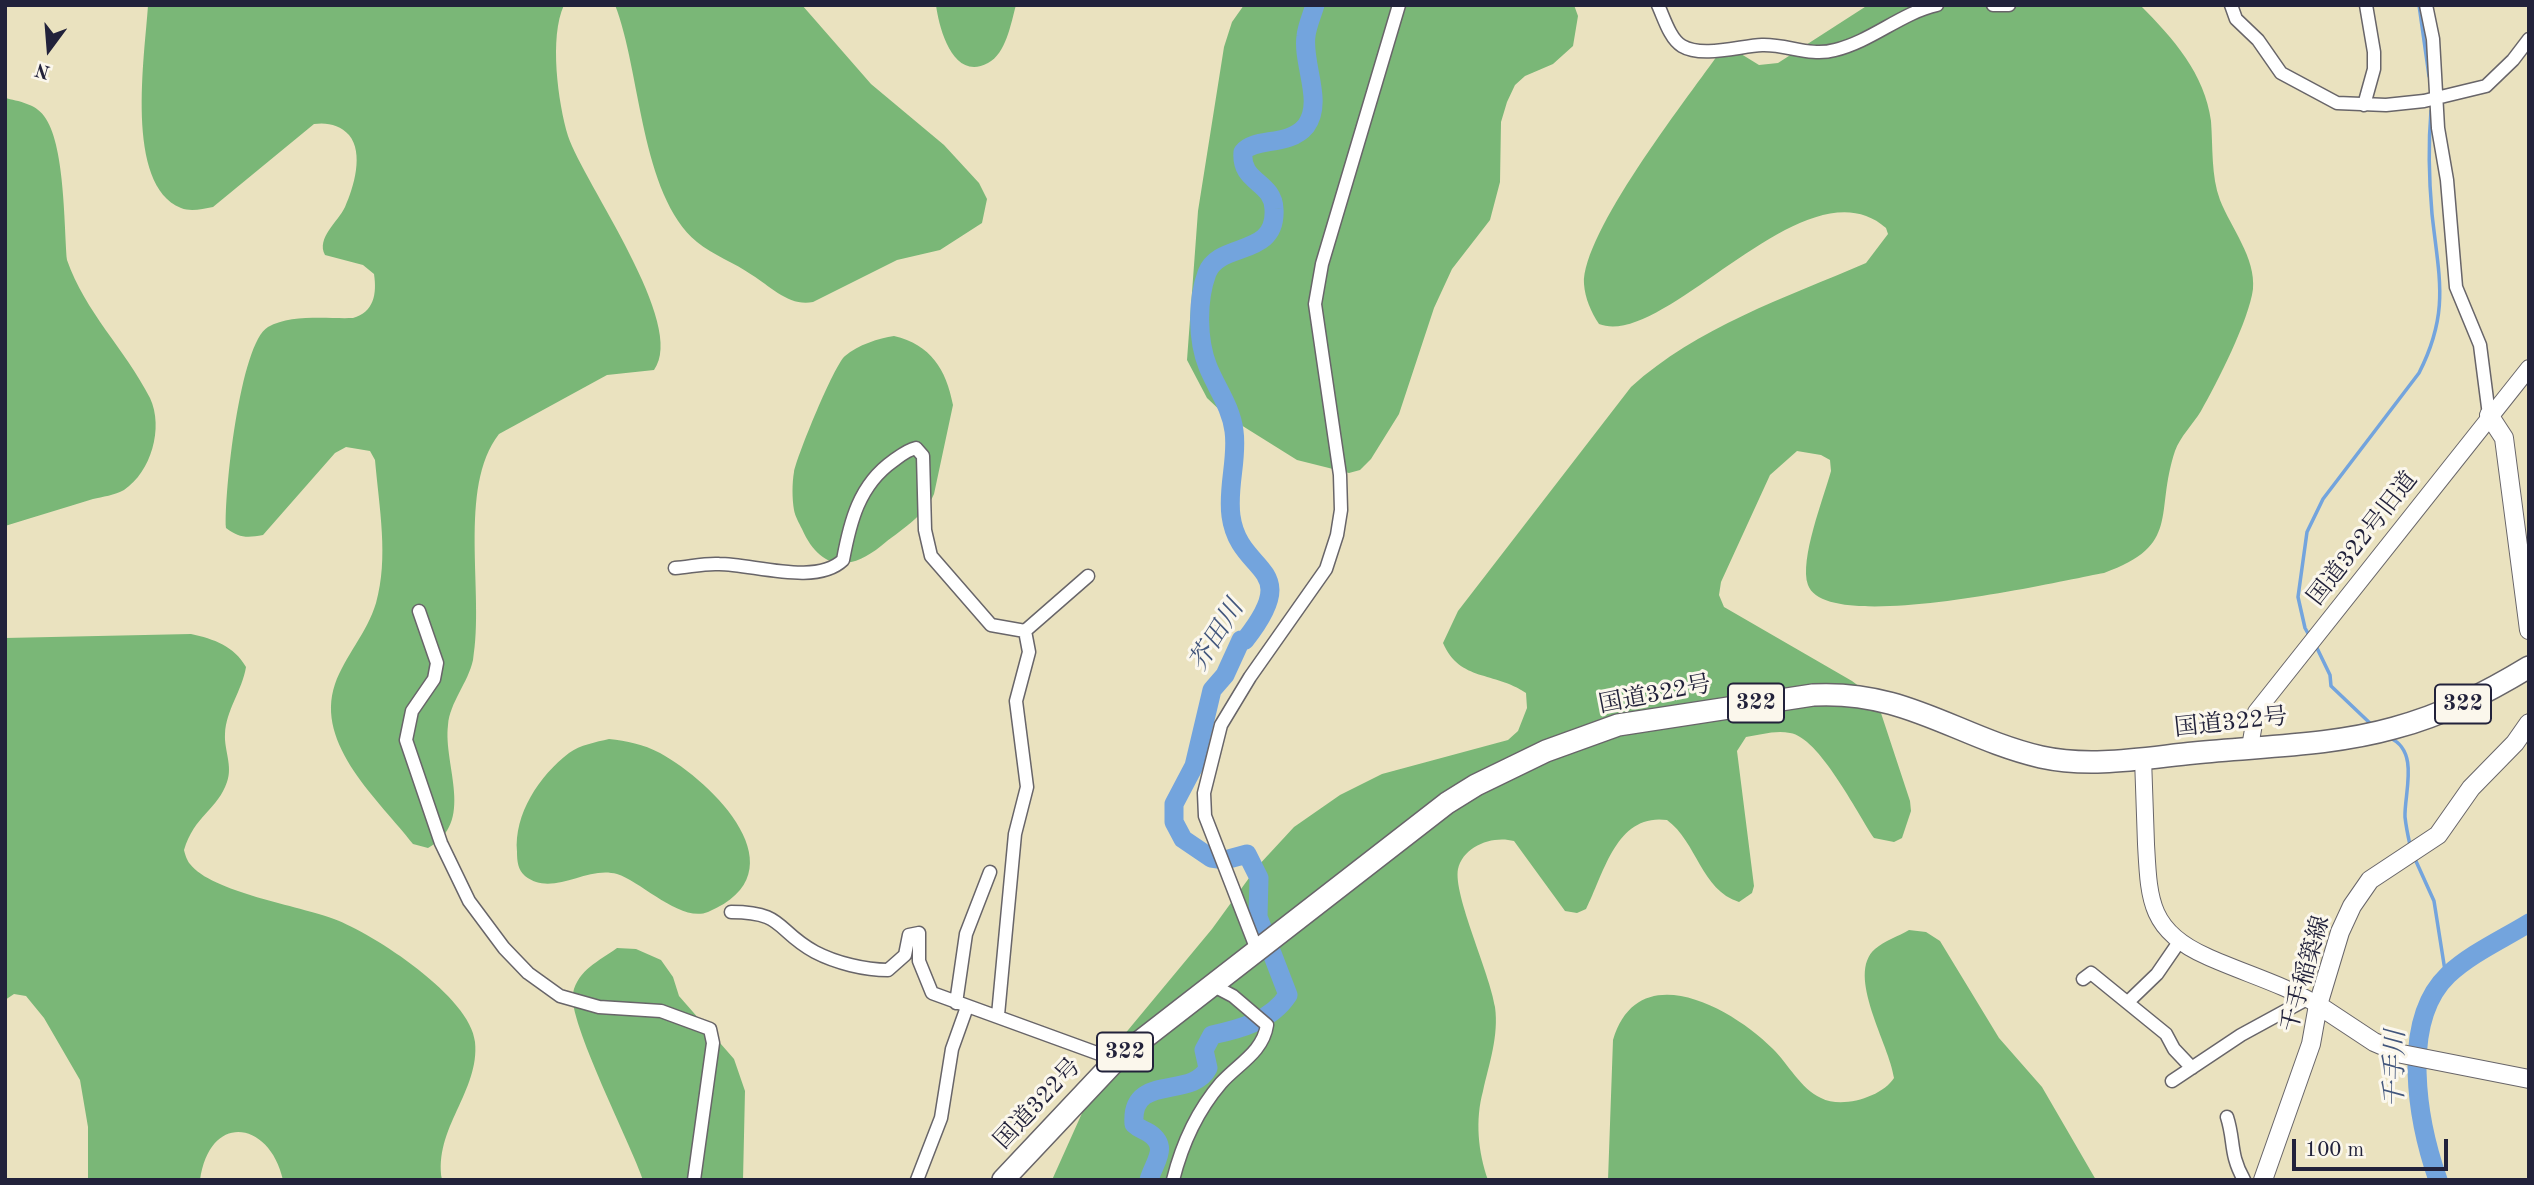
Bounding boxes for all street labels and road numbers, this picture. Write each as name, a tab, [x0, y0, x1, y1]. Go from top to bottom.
street label: 国道322号旧道	[2302, 466, 2424, 612]
street label: 国道322号	[1596, 670, 1714, 720]
road number: 322	[1728, 684, 1784, 722]
road number: 322	[2435, 684, 2491, 724]
street label: 国道322号	[2173, 703, 2289, 743]
street label: 千手稲築線	[2276, 912, 2336, 1036]
road number: 322	[1097, 1032, 1153, 1072]
street label: 国道322号	[989, 1053, 1087, 1155]

